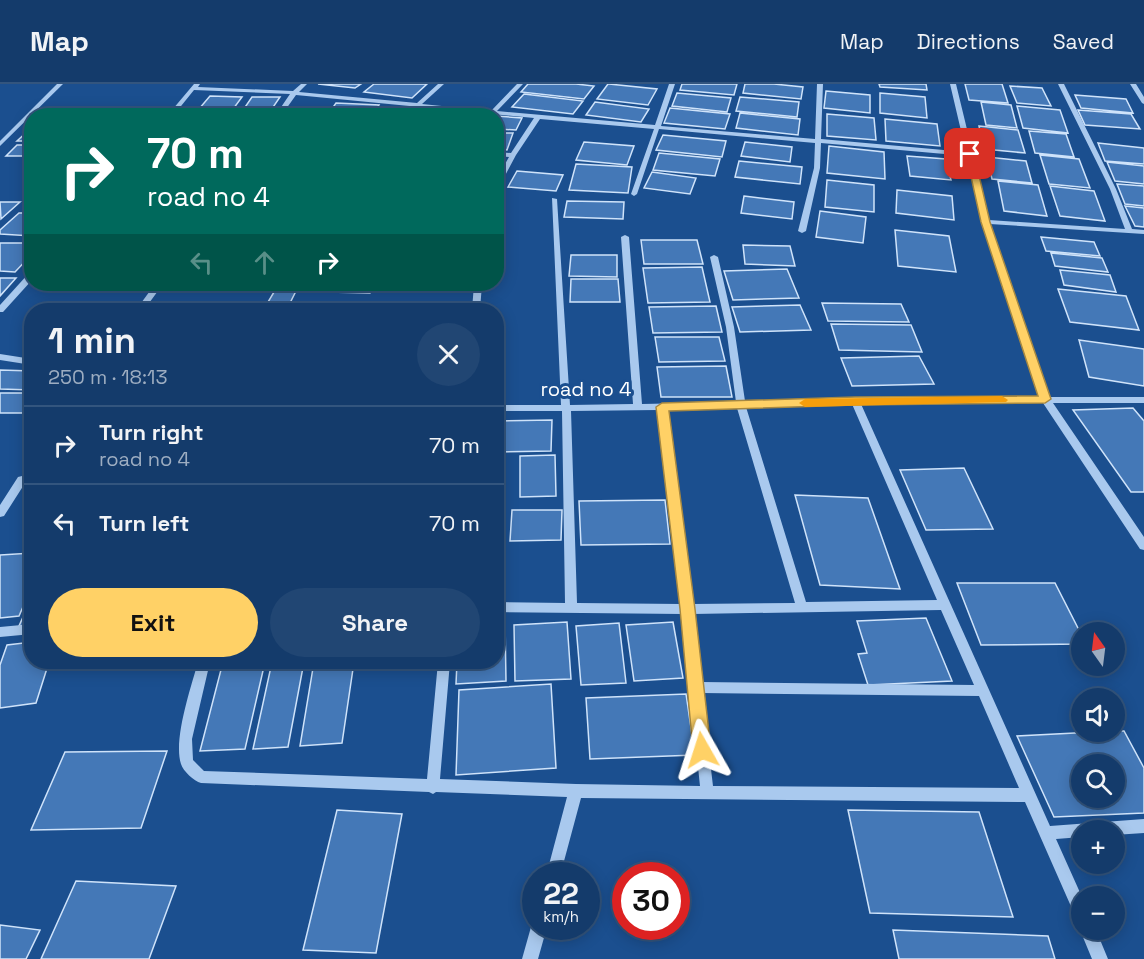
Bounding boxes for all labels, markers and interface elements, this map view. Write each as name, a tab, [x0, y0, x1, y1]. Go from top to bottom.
text: Map	[30, 23, 89, 59]
text: Map	[840, 28, 884, 55]
text: Directions	[917, 28, 1020, 55]
text: Saved	[1053, 28, 1114, 55]
text: 70 m	[147, 127, 244, 180]
pin	[944, 128, 995, 179]
icon: right	[48, 132, 126, 210]
icon: arrive	[953, 137, 986, 170]
text: road no 4	[147, 179, 270, 214]
icon: left	[185, 246, 218, 279]
icon: ahead	[248, 246, 281, 279]
icon: right	[311, 246, 344, 279]
text: 1 min	[48, 318, 136, 364]
button: close	[417, 323, 480, 386]
text: 250 m · 18:13	[48, 364, 168, 390]
street label: road no 4	[540, 376, 632, 402]
text: Turn right	[99, 418, 204, 446]
icon: right	[48, 429, 81, 462]
text: 70 m	[429, 431, 480, 459]
text: road no 4	[99, 446, 190, 472]
icon: left	[48, 507, 81, 540]
text: Turn left	[99, 509, 189, 537]
text: 70 m	[429, 509, 480, 537]
button: Exit	[48, 588, 258, 657]
button: Share	[270, 588, 480, 657]
north arrow	[1071, 622, 1125, 676]
map controls	[1071, 622, 1125, 940]
button: sound	[1071, 688, 1125, 742]
position arrow	[670, 718, 734, 782]
button: search	[1071, 754, 1125, 808]
button: +	[1071, 820, 1125, 874]
speed limit sign: 30	[612, 862, 690, 940]
text: 22	[543, 874, 579, 913]
button: −	[1071, 886, 1125, 940]
text: km/h	[543, 907, 579, 926]

